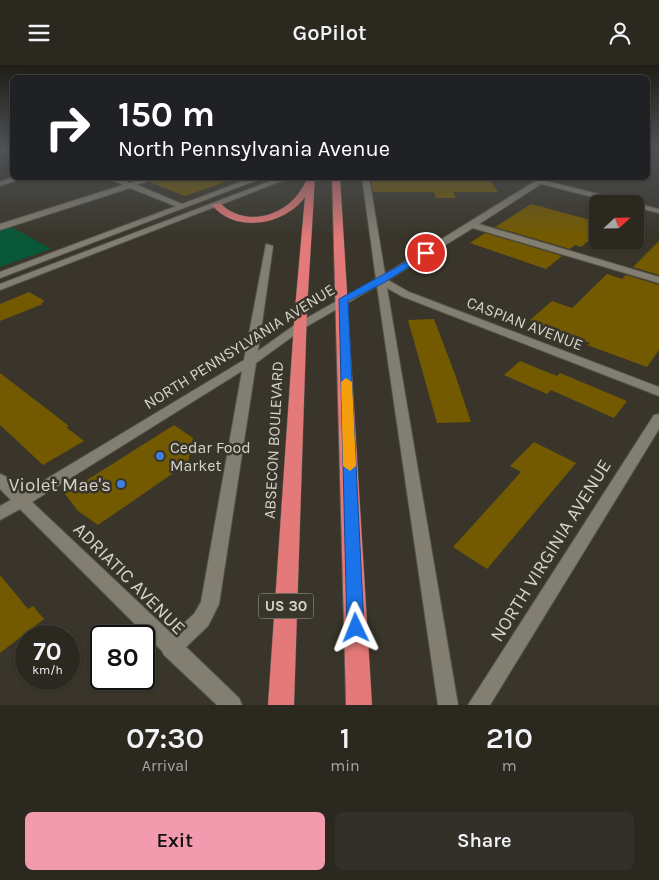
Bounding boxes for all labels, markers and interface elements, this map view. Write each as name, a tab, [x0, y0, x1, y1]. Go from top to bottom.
icon: menu	[25, 19, 53, 47]
icon: person	[606, 19, 634, 47]
text: GoPilot	[292, 20, 367, 46]
text: 150 m	[118, 94, 215, 135]
icon: right	[35, 95, 100, 160]
text: North Pennsylvania Avenue	[118, 136, 390, 162]
north arrow	[589, 195, 644, 250]
map controls	[589, 195, 644, 250]
pin	[405, 232, 447, 274]
icon: arrive	[412, 239, 440, 267]
street label: NORTH PENNSYLVANIA AVENUE	[140, 280, 338, 413]
street label: CASPIAN AVENUE	[464, 293, 586, 354]
street label: ABSECON BOULEVARD	[260, 361, 287, 519]
place label: Cedar Food Market	[170, 438, 251, 475]
marker: Cedar Food Market	[154, 450, 166, 462]
street label: NORTH VIRGINIA AVENUE	[486, 455, 616, 646]
place label: Violet Mae's	[9, 474, 111, 496]
marker: Violet Mae's	[115, 478, 127, 490]
street label: ADRIATIC AVENUE	[69, 518, 190, 639]
road number: US 30	[258, 593, 314, 619]
position arrow	[329, 601, 381, 653]
speed limit sign: 80	[90, 625, 155, 690]
text: 70	[33, 637, 62, 666]
text: km/h	[32, 663, 63, 677]
text: 07:30	[126, 720, 204, 756]
text: 1	[340, 720, 350, 756]
text: 210	[486, 720, 533, 756]
text: Arrival	[142, 756, 189, 775]
text: min	[330, 756, 360, 775]
text: m	[502, 756, 517, 775]
button: Exit	[25, 812, 325, 870]
button: Share	[335, 812, 634, 870]

